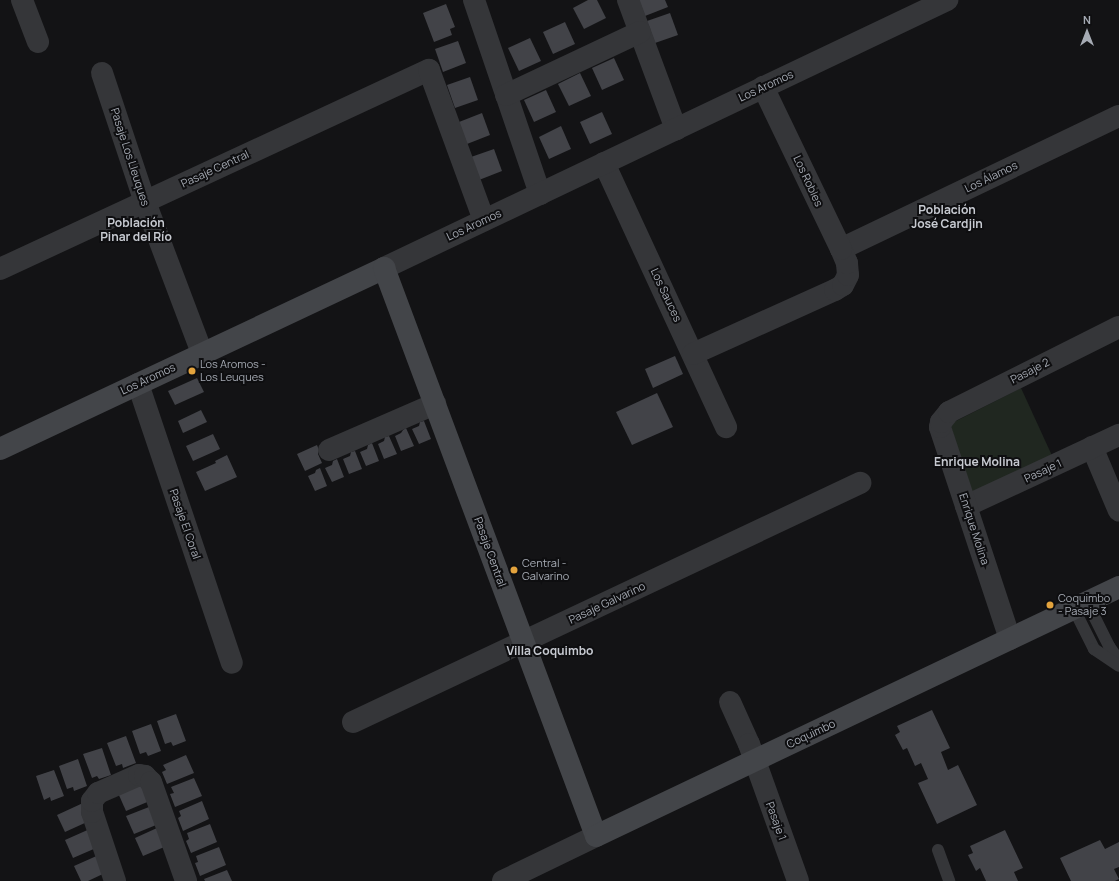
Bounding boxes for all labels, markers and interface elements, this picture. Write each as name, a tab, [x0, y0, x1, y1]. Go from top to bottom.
north arrow	[1067, 12, 1107, 52]
text: N	[1083, 12, 1091, 27]
street label: Los Aromos	[737, 68, 795, 104]
street label: Pasaje Los Lleuques	[108, 106, 152, 208]
street label: Pasaje Central	[179, 148, 251, 190]
street label: Los Robles	[790, 153, 826, 209]
street label: Los Álamos	[962, 159, 1020, 195]
district label: Población José Cardjin	[911, 203, 983, 231]
street label: Los Aromos	[445, 207, 503, 243]
district label: Población Pinar del Río	[100, 216, 172, 244]
street label: Los Sauces	[648, 266, 684, 324]
street label: Pasaje 2	[1008, 356, 1052, 386]
place label: Los Aromos - Los Leuques	[200, 358, 266, 384]
street label: Los Aromos	[119, 361, 177, 397]
marker: Los Aromos - Los Leuques	[187, 366, 197, 376]
district label: Enrique Molina	[934, 455, 1020, 469]
street label: Pasaje 1	[1022, 457, 1064, 485]
street label: Pasaje El Coral	[167, 487, 203, 561]
street label: Enrique Molina	[956, 492, 992, 566]
street label: Pasaje Central	[471, 515, 509, 589]
place label: Central - Galvarino	[522, 557, 569, 583]
marker: Central - Galvarino	[509, 565, 519, 575]
street label: Pasaje Galvarino	[567, 579, 647, 627]
place label: Coquimbo - Pasaje 3	[1058, 592, 1110, 618]
marker: Coquimbo - Pasaje 3	[1045, 600, 1055, 610]
district label: Villa Coquimbo	[506, 644, 594, 658]
street label: Coquimbo	[784, 717, 838, 751]
street label: Pasaje 1	[763, 800, 789, 842]

